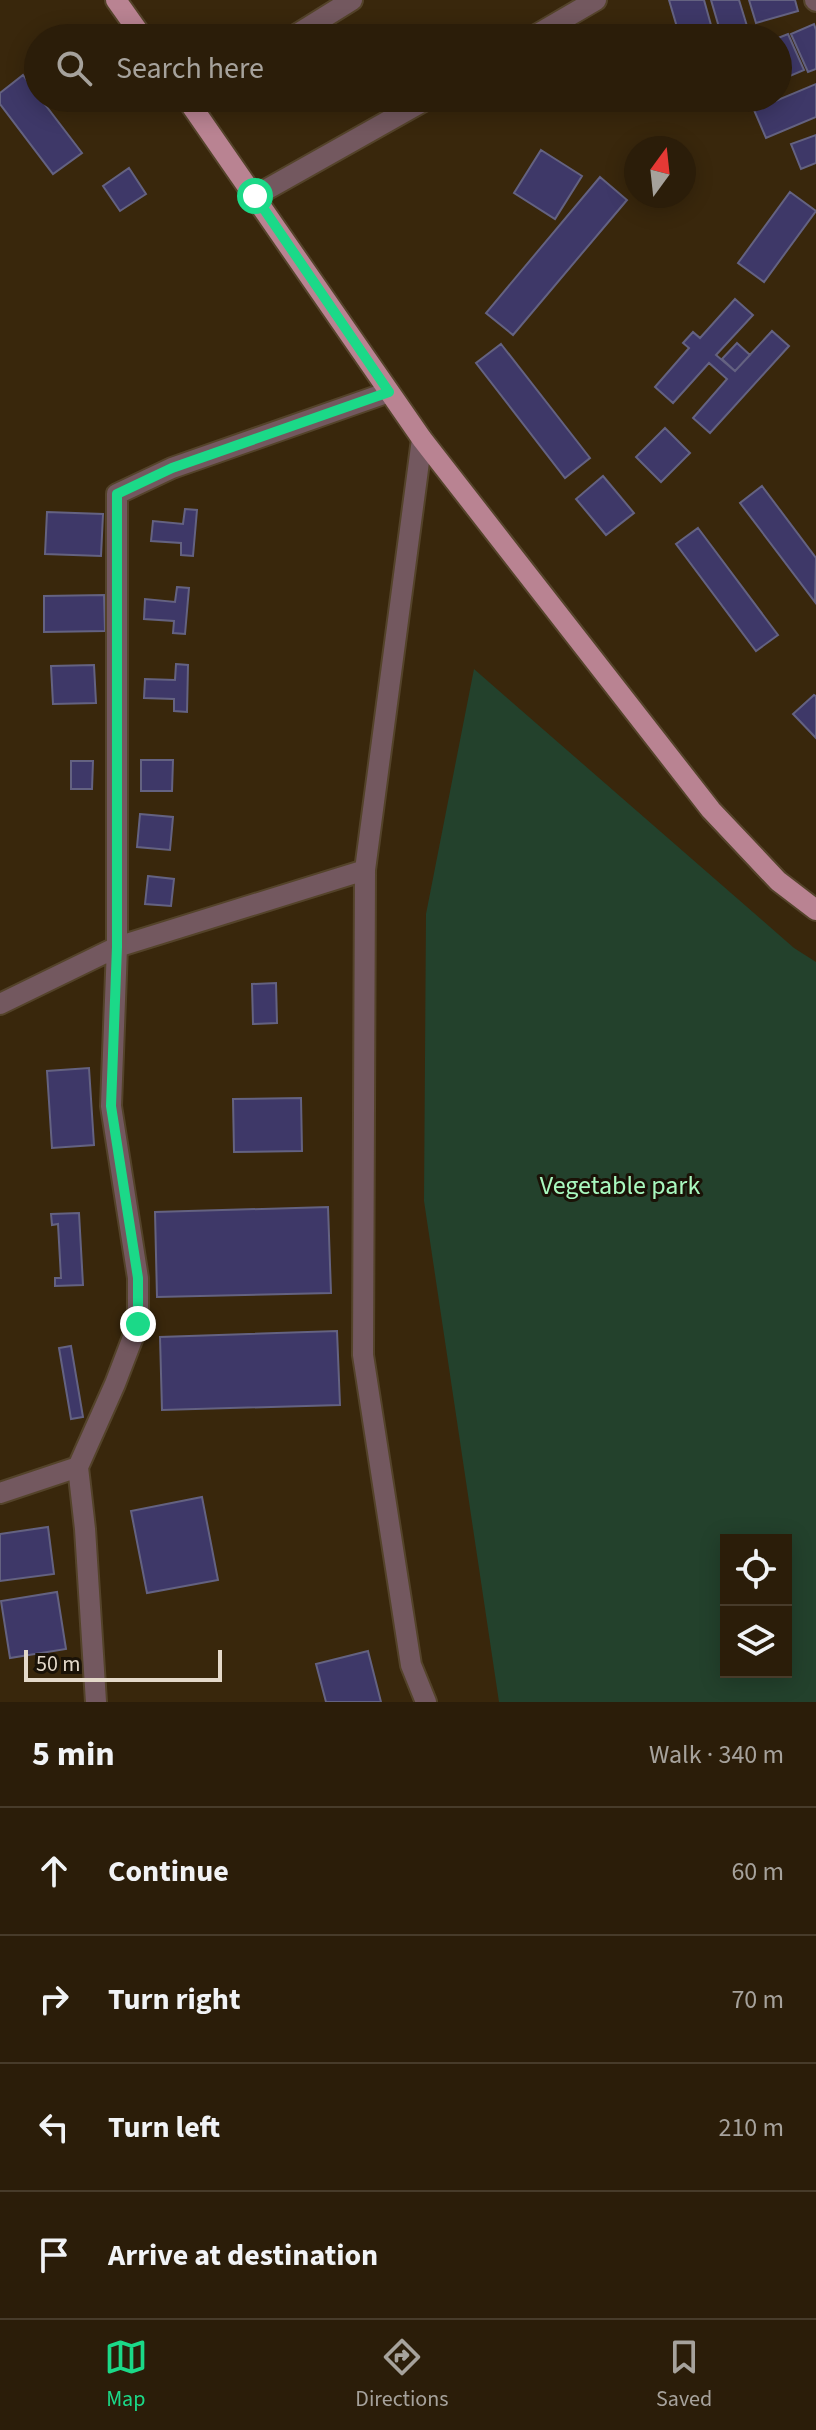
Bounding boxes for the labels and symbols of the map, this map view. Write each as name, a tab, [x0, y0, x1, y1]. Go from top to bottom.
north arrow	[624, 136, 696, 208]
route start	[237, 178, 273, 214]
park label: Vegetable park	[540, 1167, 700, 1204]
route end	[120, 1306, 156, 1342]
scale bar	[24, 1646, 222, 1682]

